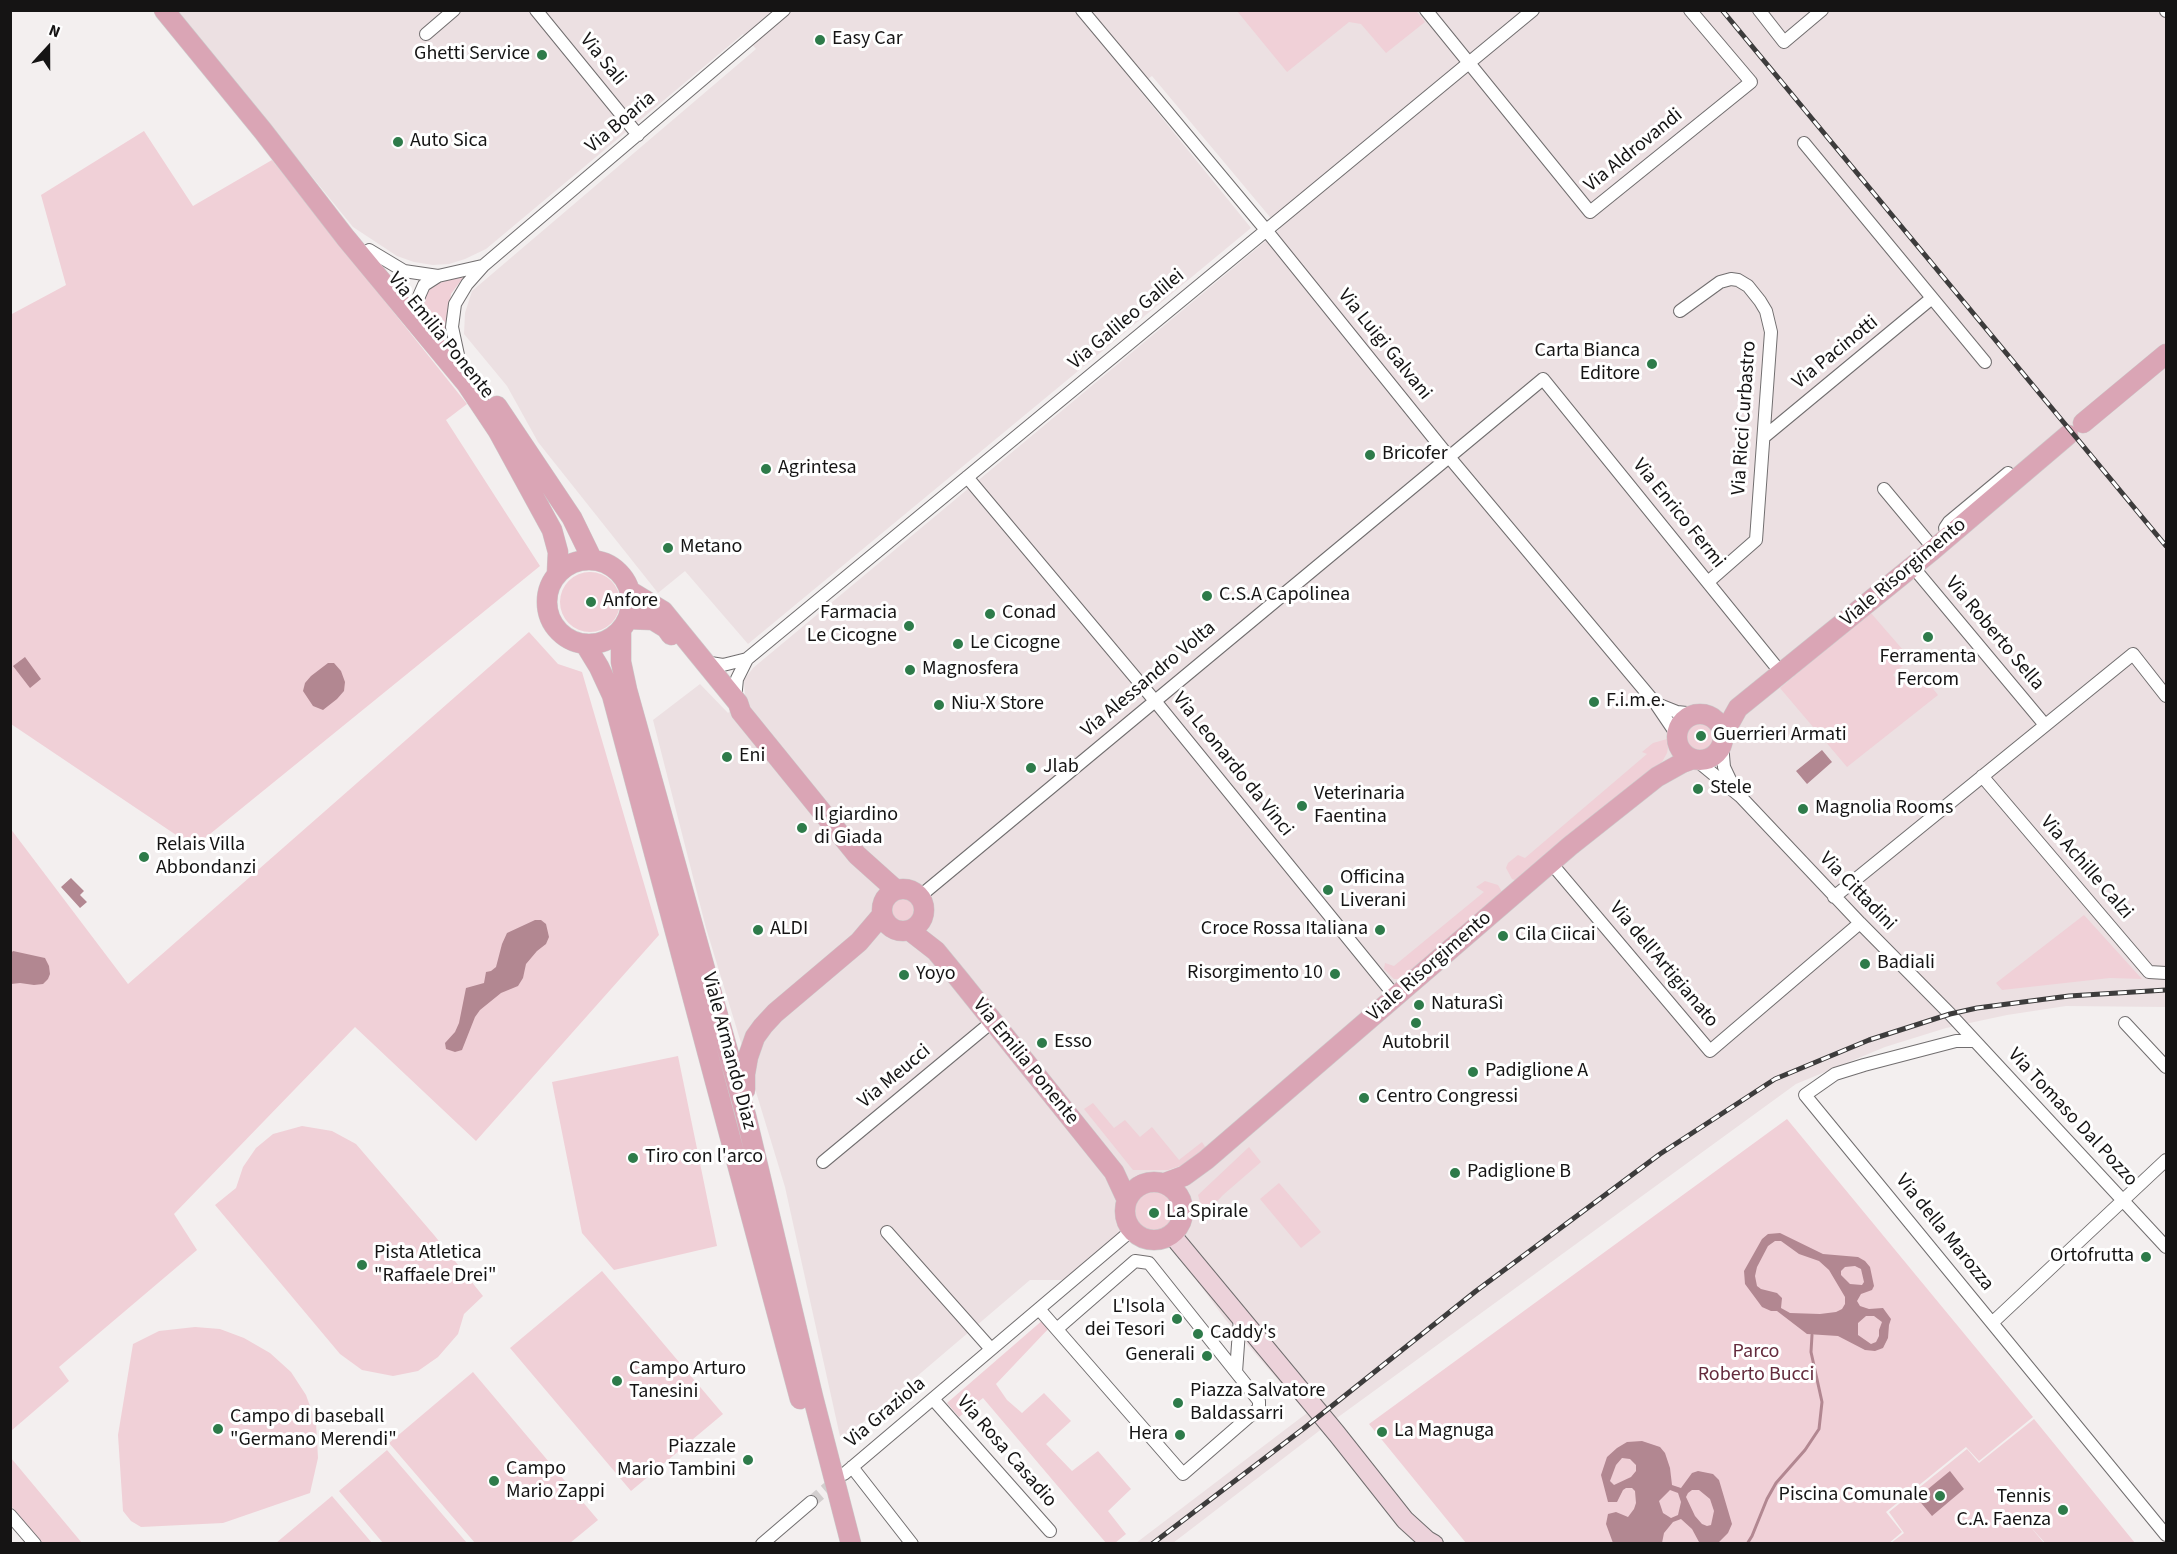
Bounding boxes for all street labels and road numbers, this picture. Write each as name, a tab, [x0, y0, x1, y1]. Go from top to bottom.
street label: Via Sali	[574, 29, 630, 91]
street label: Via Boaria	[581, 87, 661, 159]
street label: Via Aldrovandi	[1580, 104, 1688, 198]
street label: Via Galileo Galilei	[1064, 265, 1190, 375]
street label: Via Emilia Ponente	[382, 268, 498, 404]
street label: Via Luigi Galvani	[1332, 285, 1436, 405]
street label: Via Pacinotti	[1788, 311, 1884, 395]
street label: Via Ricci Curbastro	[1728, 340, 1762, 496]
street label: Via Enrico Fermi	[1626, 454, 1730, 574]
street label: Viale Risorgimento	[1836, 514, 1972, 632]
street label: Via Roberto Sella	[1939, 572, 2049, 696]
street label: Via Alessandro Volta	[1077, 617, 1221, 743]
street label: Via Leonardo da Vinci	[1166, 688, 1298, 842]
street label: Via Achille Calzi	[2035, 811, 2137, 925]
street label: Via Cittadini	[1814, 848, 1900, 936]
street label: Via dell'Artigianato	[1603, 897, 1723, 1033]
street label: Viale Risorgimento	[1363, 907, 1497, 1027]
street label: Viale Armando Diaz	[696, 970, 760, 1132]
street label: Via Emilia Ponente	[967, 994, 1083, 1130]
street label: Via Meucci	[854, 1040, 936, 1114]
street label: Via Tomaso Dal Pozzo	[2002, 1044, 2142, 1192]
street label: Via della Marozza	[1890, 1170, 1998, 1296]
street label: Via Graziola	[841, 1372, 931, 1454]
street label: Via Rosa Casadio	[951, 1391, 1061, 1513]

